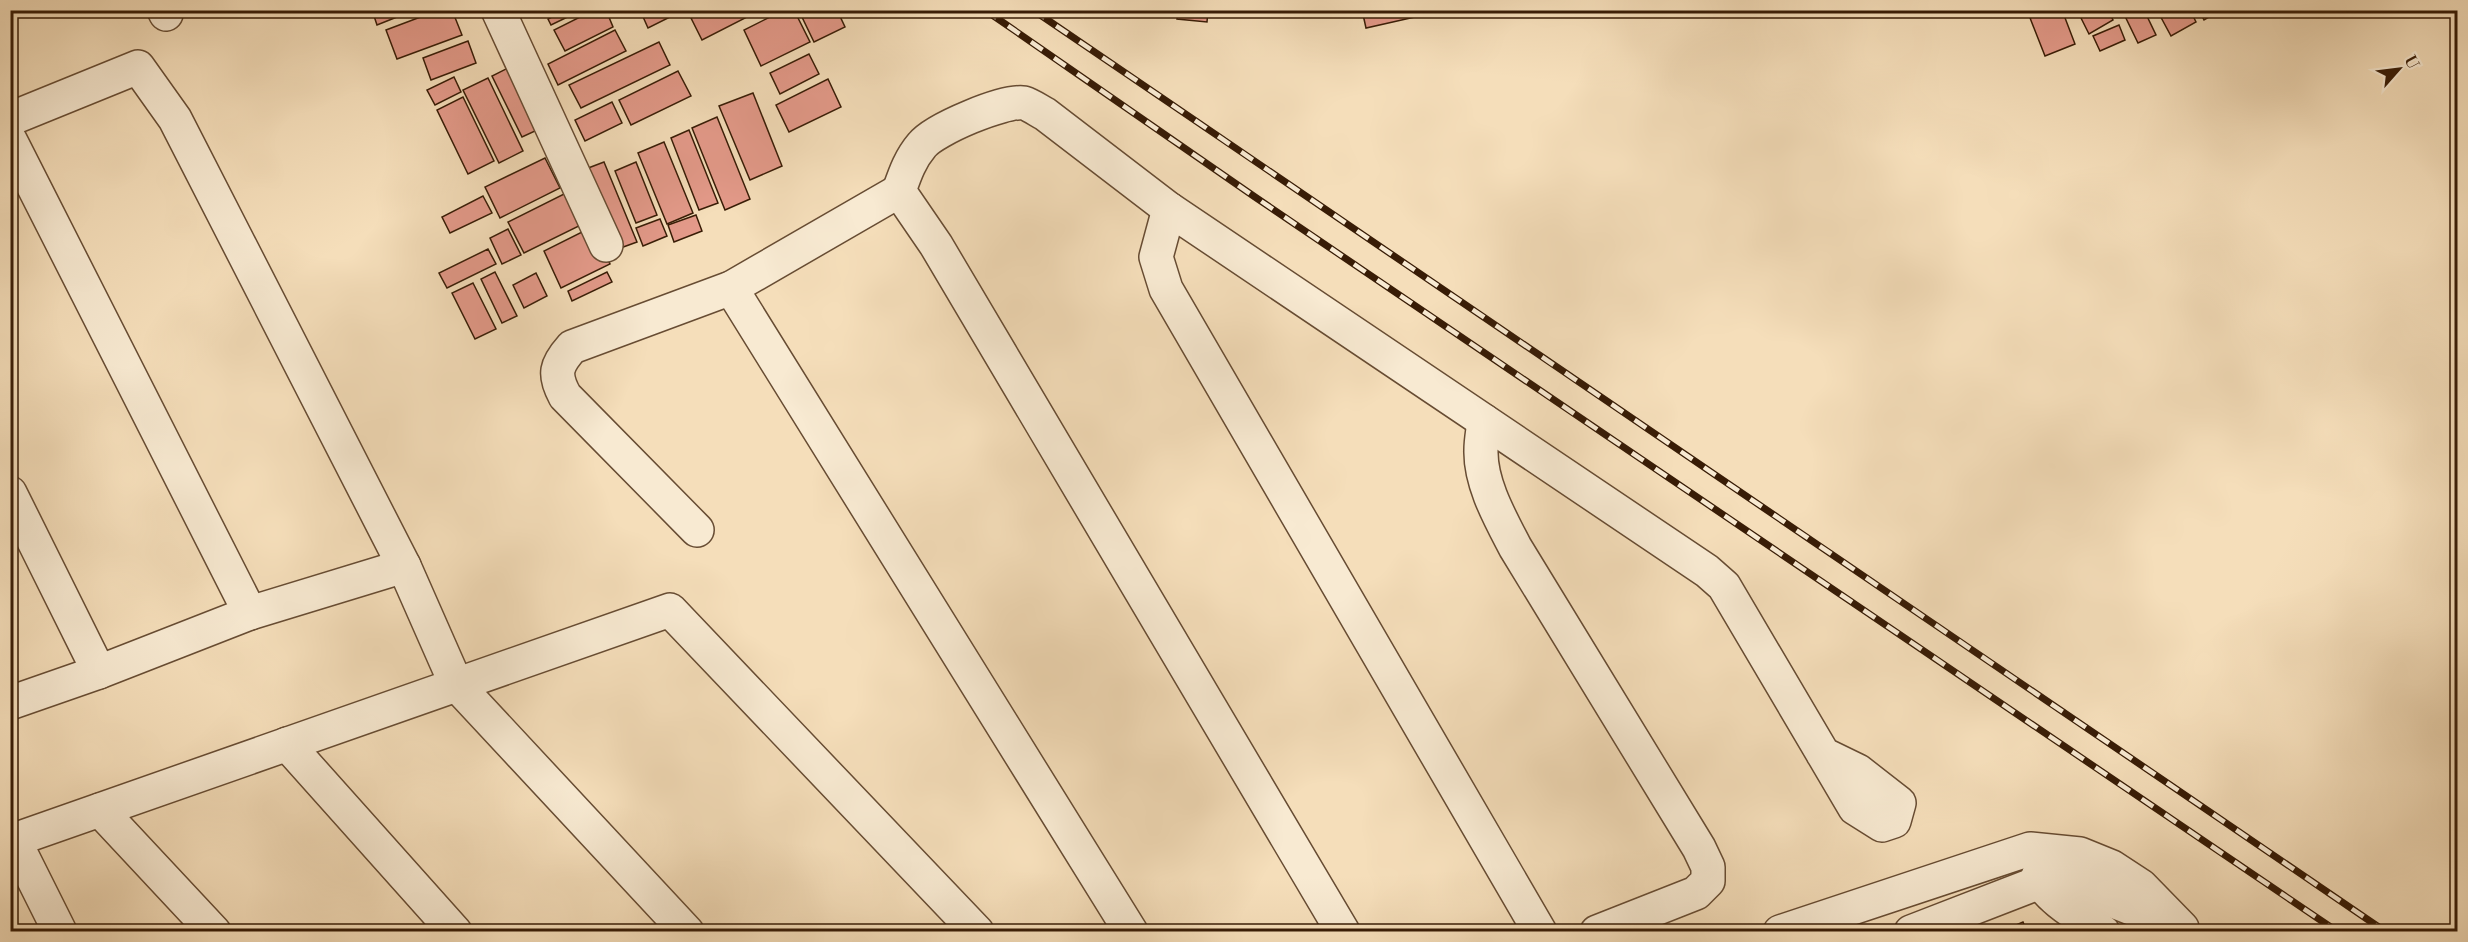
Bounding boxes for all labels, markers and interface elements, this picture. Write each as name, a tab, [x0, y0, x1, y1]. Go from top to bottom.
north arrow	[2369, 39, 2429, 99]
text: U	[2400, 52, 2423, 73]

